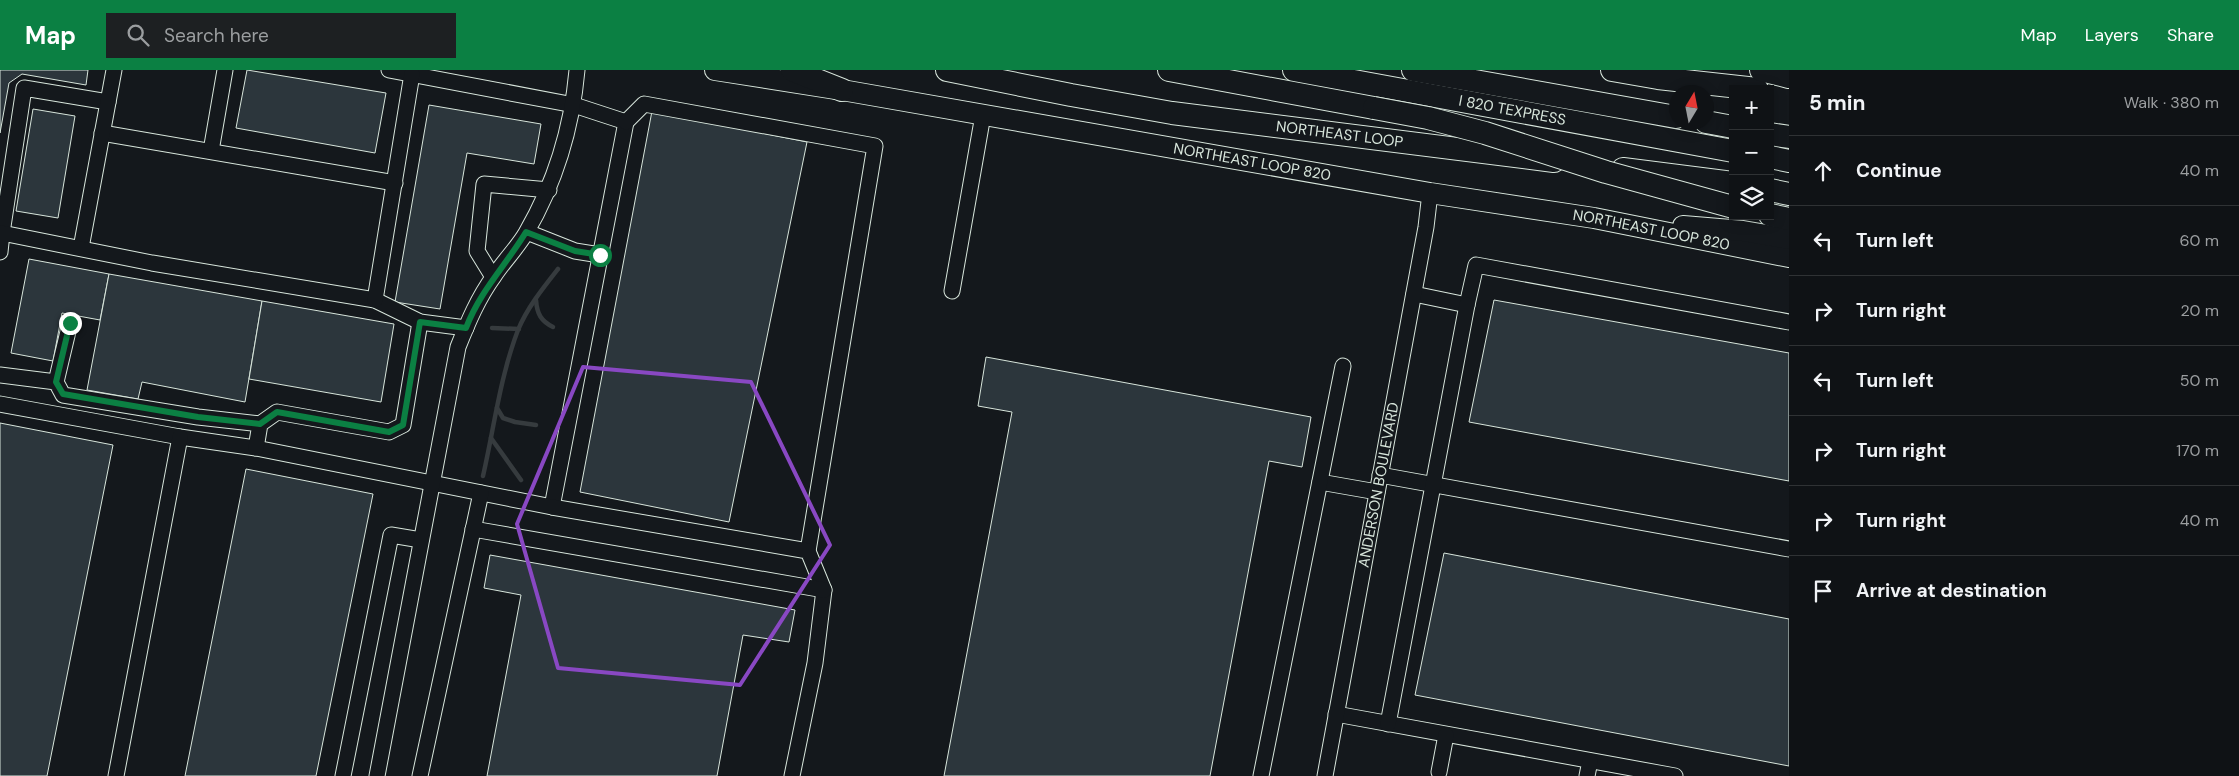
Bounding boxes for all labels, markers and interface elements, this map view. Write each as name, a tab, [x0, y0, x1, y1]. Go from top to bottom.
search box	[106, 13, 456, 58]
text: Map	[25, 20, 76, 51]
icon: search	[124, 21, 152, 49]
text: Search here	[164, 23, 269, 48]
text: Map	[2021, 23, 2057, 47]
text: Layers	[2085, 23, 2139, 47]
text: Share	[2167, 23, 2214, 47]
north arrow	[1669, 85, 1714, 130]
map controls	[1729, 85, 1774, 220]
button: +	[1729, 85, 1774, 130]
text: 5 min	[1809, 89, 1865, 117]
street label: I 820 TEXPRESS	[1457, 91, 1568, 130]
text: Walk · 380 m	[2124, 92, 2219, 113]
street label: NORTHEAST LOOP	[1275, 116, 1405, 152]
button: −	[1729, 130, 1774, 175]
street label: NORTHEAST LOOP 820	[1172, 138, 1332, 185]
icon: ahead	[1809, 157, 1837, 185]
text: Continue	[1856, 158, 1942, 183]
text: 40 m	[2180, 160, 2219, 181]
button: layers	[1729, 175, 1774, 220]
street label: NORTHEAST LOOP 820	[1572, 205, 1732, 255]
icon: left	[1809, 227, 1837, 255]
text: Turn left	[1856, 228, 1934, 253]
text: 60 m	[2179, 230, 2219, 251]
route start	[589, 244, 612, 267]
icon: right	[1809, 297, 1837, 325]
text: Turn right	[1856, 298, 1946, 323]
text: 20 m	[2180, 300, 2219, 321]
route end	[59, 312, 82, 335]
icon: left	[1809, 367, 1837, 395]
text: Turn left	[1856, 368, 1934, 393]
text: 50 m	[2180, 370, 2219, 391]
street label: ANDERSON BOULEVARD	[1354, 401, 1404, 569]
icon: right	[1809, 437, 1837, 465]
text: Turn right	[1856, 438, 1946, 463]
text: 170 m	[2176, 440, 2219, 461]
icon: right	[1809, 507, 1837, 535]
text: Turn right	[1856, 508, 1946, 533]
text: 40 m	[2180, 510, 2219, 531]
icon: arrive	[1809, 577, 1837, 605]
text: Arrive at destination	[1856, 578, 2047, 603]

